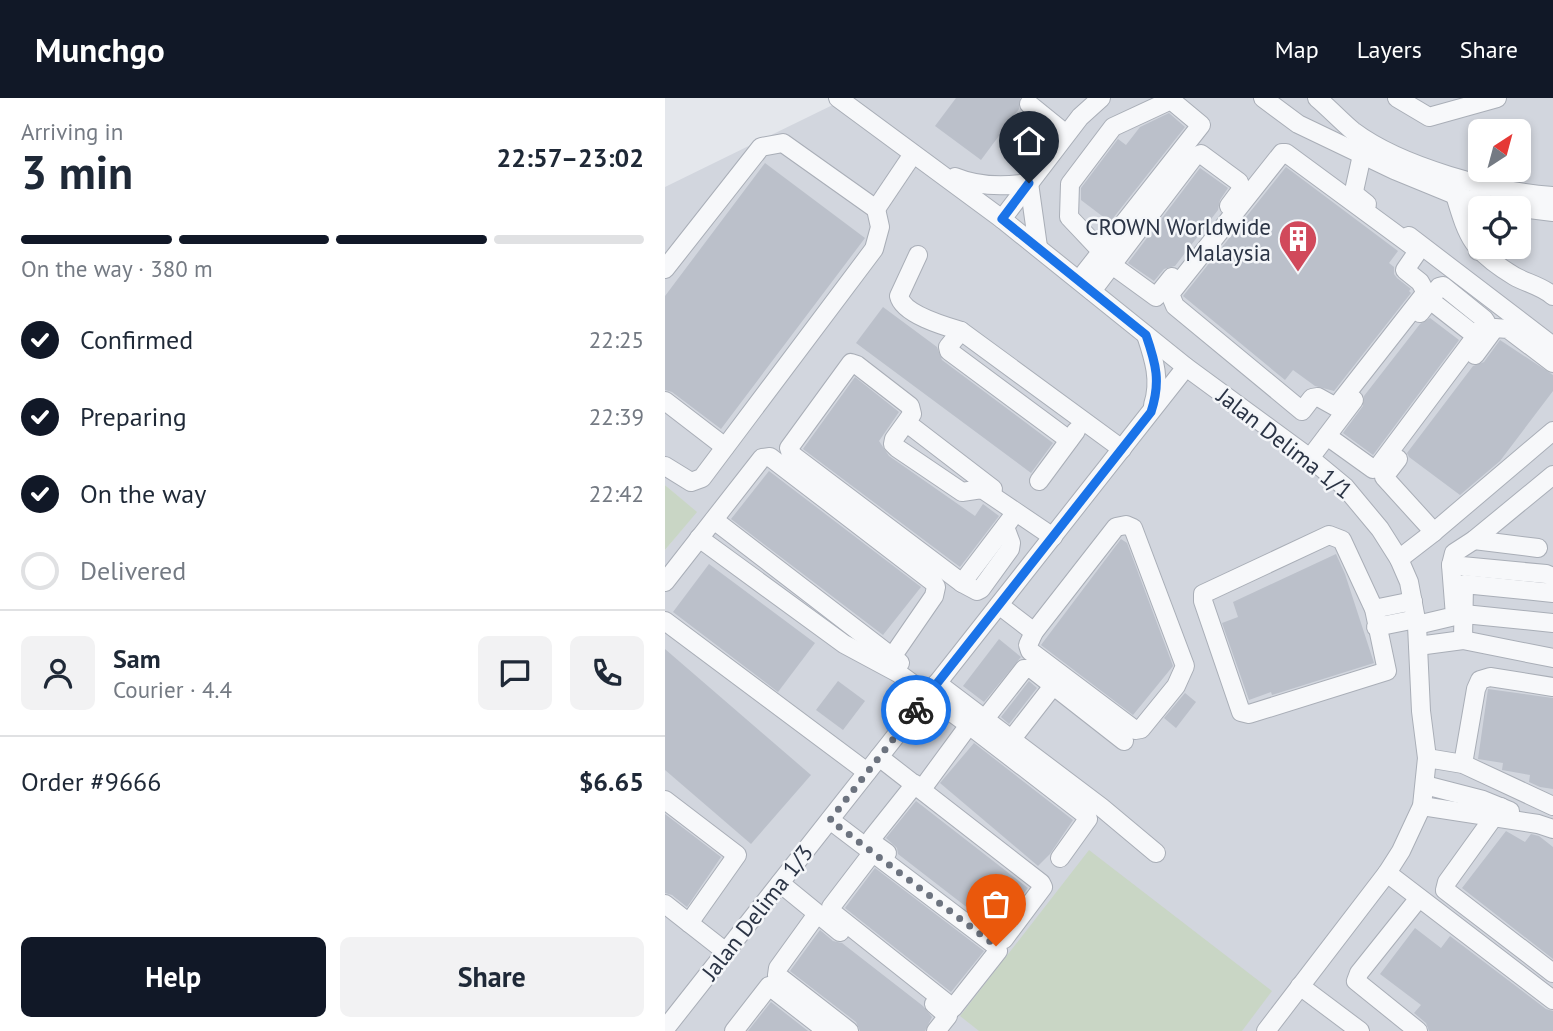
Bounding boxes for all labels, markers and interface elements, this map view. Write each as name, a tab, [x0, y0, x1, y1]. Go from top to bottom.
text: Munchgo	[35, 28, 165, 71]
text: Map	[1275, 34, 1319, 65]
text: Layers	[1357, 34, 1422, 65]
text: Share	[1460, 34, 1518, 65]
pin	[999, 111, 1059, 183]
text: Arriving in	[21, 117, 123, 146]
north arrow	[1468, 119, 1531, 182]
map controls	[1468, 119, 1531, 259]
icon: home	[1010, 122, 1048, 160]
text: 22:57–23:02	[497, 141, 644, 174]
text: 3 min	[21, 142, 133, 202]
button: locate	[1468, 196, 1531, 259]
place label: CROWN Worldwide Malaysia	[1085, 212, 1271, 267]
building icon: CROWN Worldwide Malaysia	[1277, 218, 1319, 273]
text: On the way · 380 m	[21, 254, 213, 283]
icon: check	[21, 321, 59, 359]
text: Confirmed	[80, 323, 193, 356]
text: 22:25	[589, 325, 644, 354]
street label: Jalan Delima 1/1	[1211, 380, 1359, 505]
icon: check	[21, 398, 59, 436]
text: Preparing	[80, 400, 187, 433]
text: 22:39	[589, 402, 644, 431]
icon: check	[21, 475, 59, 513]
text: On the way	[80, 477, 206, 510]
text: 22:42	[589, 479, 644, 508]
text: Delivered	[80, 554, 186, 587]
button: person	[21, 636, 95, 710]
button: chat	[478, 636, 552, 710]
button: phone	[570, 636, 644, 710]
text: Sam	[113, 642, 161, 675]
text: Courier · 4.4	[113, 675, 232, 704]
courier	[881, 675, 951, 745]
icon: bike	[897, 691, 935, 729]
text: Order #9666	[21, 765, 161, 798]
text: $6.65	[579, 765, 644, 798]
street label: Jalan Delima 1/3	[694, 838, 819, 986]
pin	[966, 874, 1026, 946]
icon: bag	[977, 885, 1015, 923]
button: Help	[21, 937, 326, 1017]
button: Share	[340, 937, 644, 1017]

